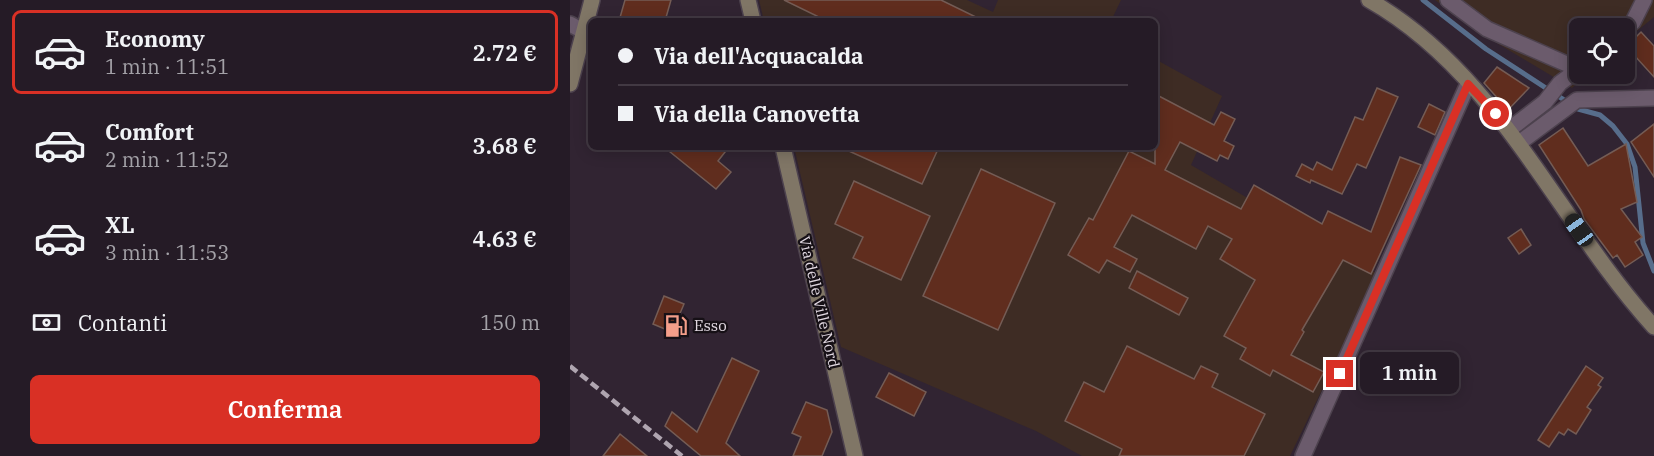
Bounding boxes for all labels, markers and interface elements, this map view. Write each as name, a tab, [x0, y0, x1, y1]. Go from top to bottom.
map controls	[1569, 18, 1635, 84]
button: locate	[1569, 18, 1635, 84]
text: Economy	[105, 24, 205, 53]
icon: car	[33, 25, 87, 79]
text: 2.72 €	[473, 38, 537, 67]
text: Via dell'Acquacalda	[654, 41, 864, 70]
text: 1 min · 11:51	[105, 53, 229, 80]
text: Via della Canovetta	[654, 99, 860, 128]
route start	[1482, 100, 1509, 127]
text: Comfort	[105, 117, 194, 146]
icon: car	[33, 118, 87, 172]
text: 3.68 €	[473, 131, 537, 160]
text: 2 min · 11:52	[105, 146, 229, 173]
text: XL	[105, 210, 135, 239]
car	[1561, 210, 1597, 250]
icon: car	[33, 211, 87, 265]
text: 4.63 €	[473, 224, 537, 253]
street label: Via delle Ville Nord	[795, 234, 844, 370]
text: 3 min · 11:53	[105, 239, 229, 266]
icon: cash	[30, 306, 63, 339]
text: Contanti	[78, 308, 167, 337]
text: 150 m	[480, 309, 540, 336]
fuel station icon: Esso	[663, 313, 689, 339]
place label: Esso	[694, 316, 727, 335]
callout: 1 min	[1361, 353, 1460, 395]
text: 1 min	[1382, 359, 1437, 386]
route end	[1326, 360, 1353, 387]
button: Conferma	[30, 375, 540, 444]

